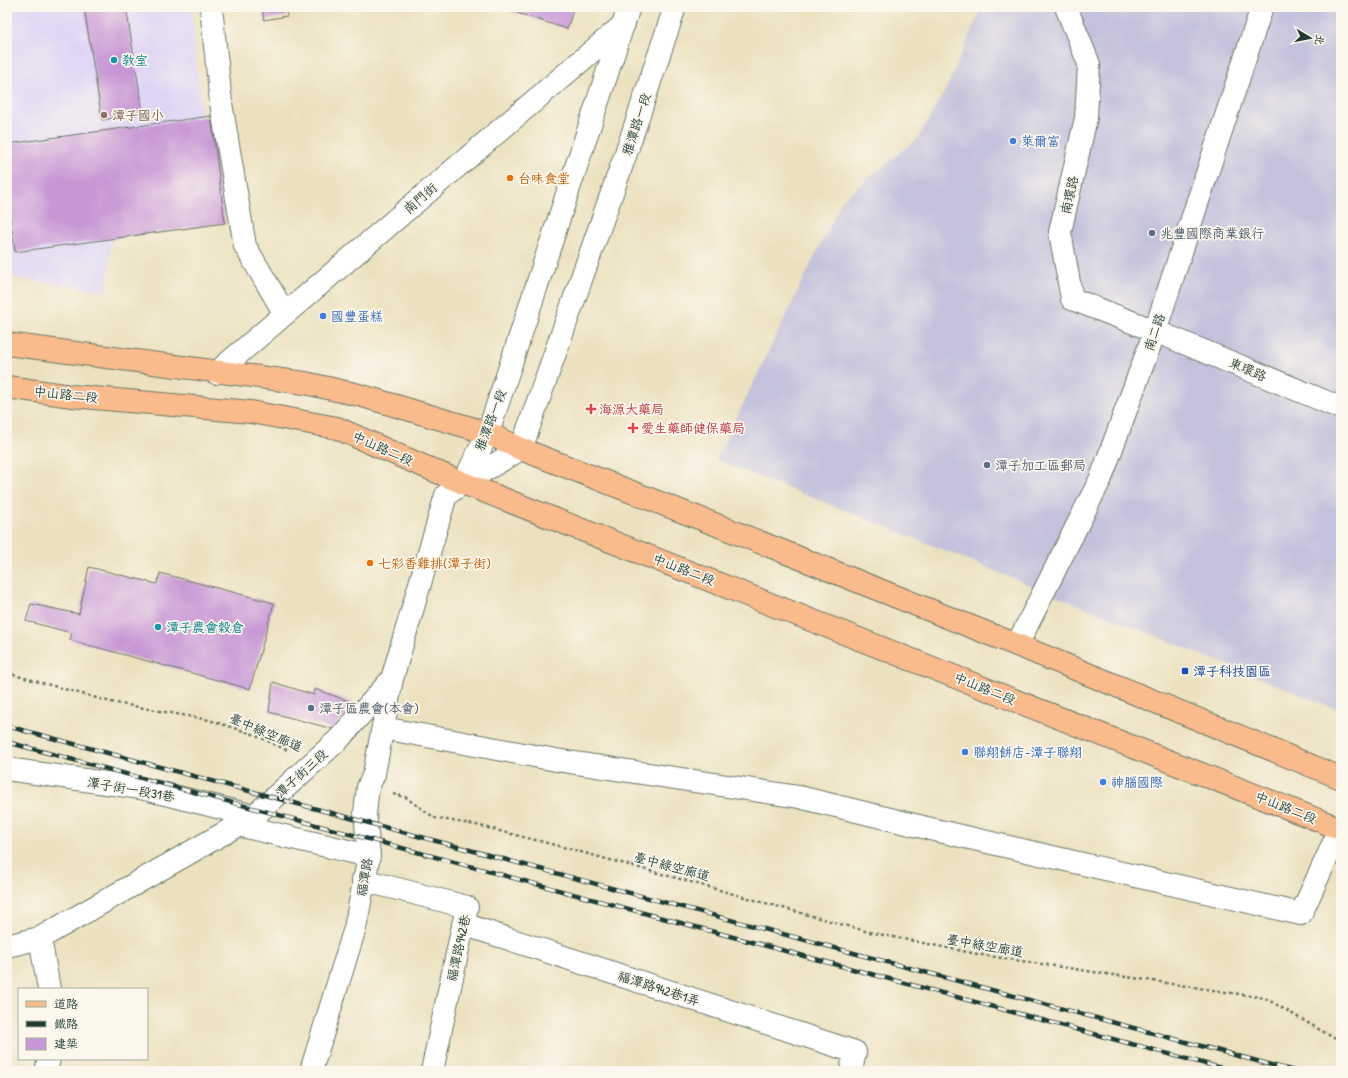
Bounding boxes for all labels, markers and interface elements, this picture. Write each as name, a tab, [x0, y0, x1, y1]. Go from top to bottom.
north arrow	[1290, 18, 1330, 58]
text: 北	[1312, 33, 1328, 46]
place label: 教室	[122, 51, 148, 69]
marker: 教室	[109, 55, 119, 65]
street label: 雅潭路一段	[617, 90, 655, 158]
place label: 潭子國小	[112, 106, 164, 124]
marker: 潭子國小	[99, 110, 109, 120]
place label: 萊爾富	[1021, 132, 1060, 150]
marker: 萊爾富	[1008, 136, 1018, 146]
place label: 台味食堂	[518, 169, 570, 187]
marker: 台味食堂	[505, 173, 515, 183]
street label: 南環路	[1056, 174, 1082, 216]
street label: 南門街	[399, 178, 441, 218]
place label: 兆豐國際商業銀行	[1160, 224, 1264, 242]
marker: 兆豐國際商業銀行	[1147, 228, 1157, 238]
place label: 國豐蛋糕	[331, 307, 383, 325]
marker: 國豐蛋糕	[318, 311, 328, 321]
street label: 南二路	[1139, 311, 1169, 353]
street label: 東環路	[1227, 353, 1269, 385]
street label: 中山路二段	[33, 382, 99, 406]
street label: 雅潭路一段	[470, 386, 510, 454]
place label: 海源大藥局	[599, 400, 664, 418]
marker: 海源大藥局	[586, 404, 596, 414]
place label: 愛生藥師健保藥局	[641, 419, 745, 437]
marker: 愛生藥師健保藥局	[628, 423, 638, 433]
street label: 中山路二段	[350, 427, 416, 469]
place label: 潭子加工區郵局	[995, 456, 1086, 474]
marker: 潭子加工區郵局	[982, 460, 992, 470]
street label: 中山路二段	[650, 549, 718, 589]
place label: 七彩香雞排(潭子街)	[378, 554, 491, 572]
marker: 七彩香雞排(潭子街)	[365, 558, 375, 568]
place label: 潭子農會穀倉	[166, 618, 244, 636]
marker: 潭子農會穀倉	[153, 622, 163, 632]
place label: 潭子科技園區	[1193, 662, 1271, 680]
marker: 潭子科技園區	[1180, 666, 1190, 676]
street label: 中山路二段	[951, 667, 1019, 709]
place label: 潭子區農會(本會)	[319, 699, 419, 717]
marker: 潭子區農會(本會)	[306, 703, 316, 713]
street label: 臺中綠空廊道	[227, 708, 305, 756]
place label: 聯翔餅店-潭子聯翔	[973, 743, 1082, 761]
street label: 潭子街三段	[271, 745, 331, 801]
marker: 聯翔餅店-潭子聯翔	[960, 747, 970, 757]
street label: 潭子街一段31巷	[86, 772, 176, 806]
place label: 神腦國際	[1111, 773, 1163, 791]
marker: 神腦國際	[1098, 777, 1108, 787]
street label: 中山路二段	[1252, 786, 1320, 828]
street label: 臺中綠空廊道	[632, 847, 712, 885]
street label: 福潭路	[352, 856, 376, 898]
street label: 福潭路942巷	[442, 913, 474, 983]
street label: 臺中綠空廊道	[945, 929, 1025, 961]
street label: 福潭路942巷1弄	[616, 966, 702, 1010]
legend	[18, 988, 148, 1060]
text: 道路	[54, 995, 78, 1012]
text: 鐵路	[54, 1015, 78, 1032]
text: 建築	[54, 1035, 78, 1052]

